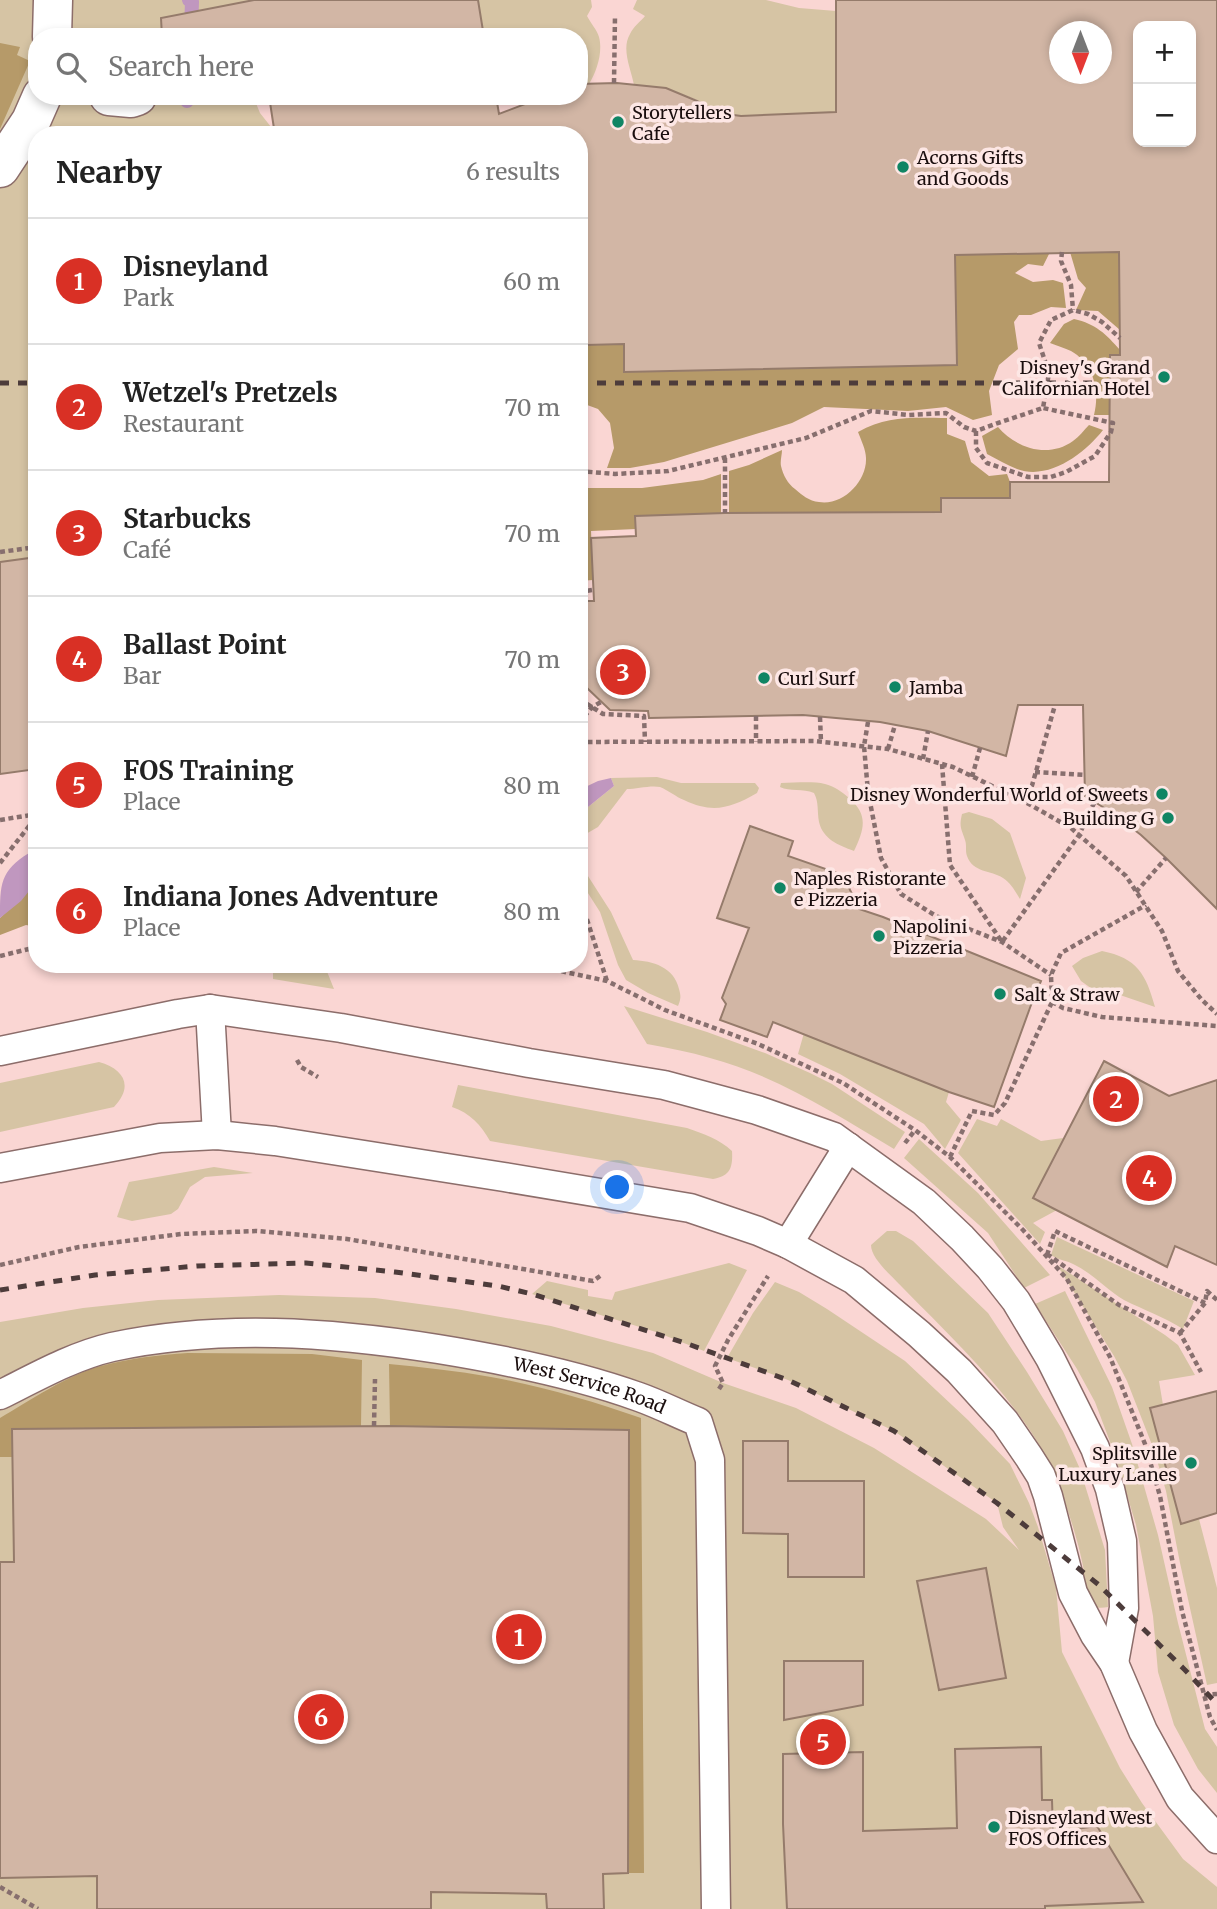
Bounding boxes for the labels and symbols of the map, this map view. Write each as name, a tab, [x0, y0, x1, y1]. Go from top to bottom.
north arrow	[1049, 21, 1112, 84]
place label: Storytellers Cafe	[632, 101, 732, 145]
marker: Storytellers Cafe	[610, 114, 626, 130]
place label: Acorns Gifts and Goods	[916, 146, 1024, 190]
marker: Acorns Gifts and Goods	[895, 159, 911, 175]
place label: Disney's Grand Californian Hotel	[1002, 356, 1150, 400]
marker: Disney's Grand Californian Hotel	[1156, 369, 1172, 385]
pin: 3	[600, 646, 646, 698]
place label: Curl Surf	[778, 667, 856, 690]
marker: Curl Surf	[756, 670, 772, 686]
place label: Jamba	[908, 676, 963, 699]
marker: Jamba	[887, 679, 903, 695]
place label: Disney Wonderful World of Sweets	[850, 783, 1148, 806]
marker: Disney Wonderful World of Sweets	[1154, 786, 1170, 802]
place label: Building G	[1063, 807, 1154, 830]
marker: Building G	[1160, 810, 1176, 826]
place label: Naples Ristorante e Pizzeria	[794, 867, 946, 911]
marker: Naples Ristorante e Pizzeria	[772, 880, 788, 896]
place label: Napolini Pizzeria	[893, 915, 967, 959]
marker: Napolini Pizzeria	[871, 928, 887, 944]
place label: Salt & Straw	[1014, 983, 1120, 1006]
marker: Salt & Straw	[992, 986, 1008, 1002]
pin: 2	[1093, 1073, 1139, 1125]
pin: 4	[1126, 1152, 1172, 1204]
your location	[600, 1170, 634, 1204]
street label: West Service Road	[510, 1351, 670, 1418]
place label: Splitsville Luxury Lanes	[1058, 1442, 1177, 1486]
marker: Splitsville Luxury Lanes	[1183, 1455, 1199, 1471]
pin: 1	[496, 1611, 542, 1663]
pin: 6	[298, 1691, 344, 1743]
pin: 5	[800, 1716, 846, 1768]
place label: Disneyland West FOS Offices	[1008, 1806, 1152, 1850]
marker: Disneyland West FOS Offices	[986, 1819, 1002, 1835]

